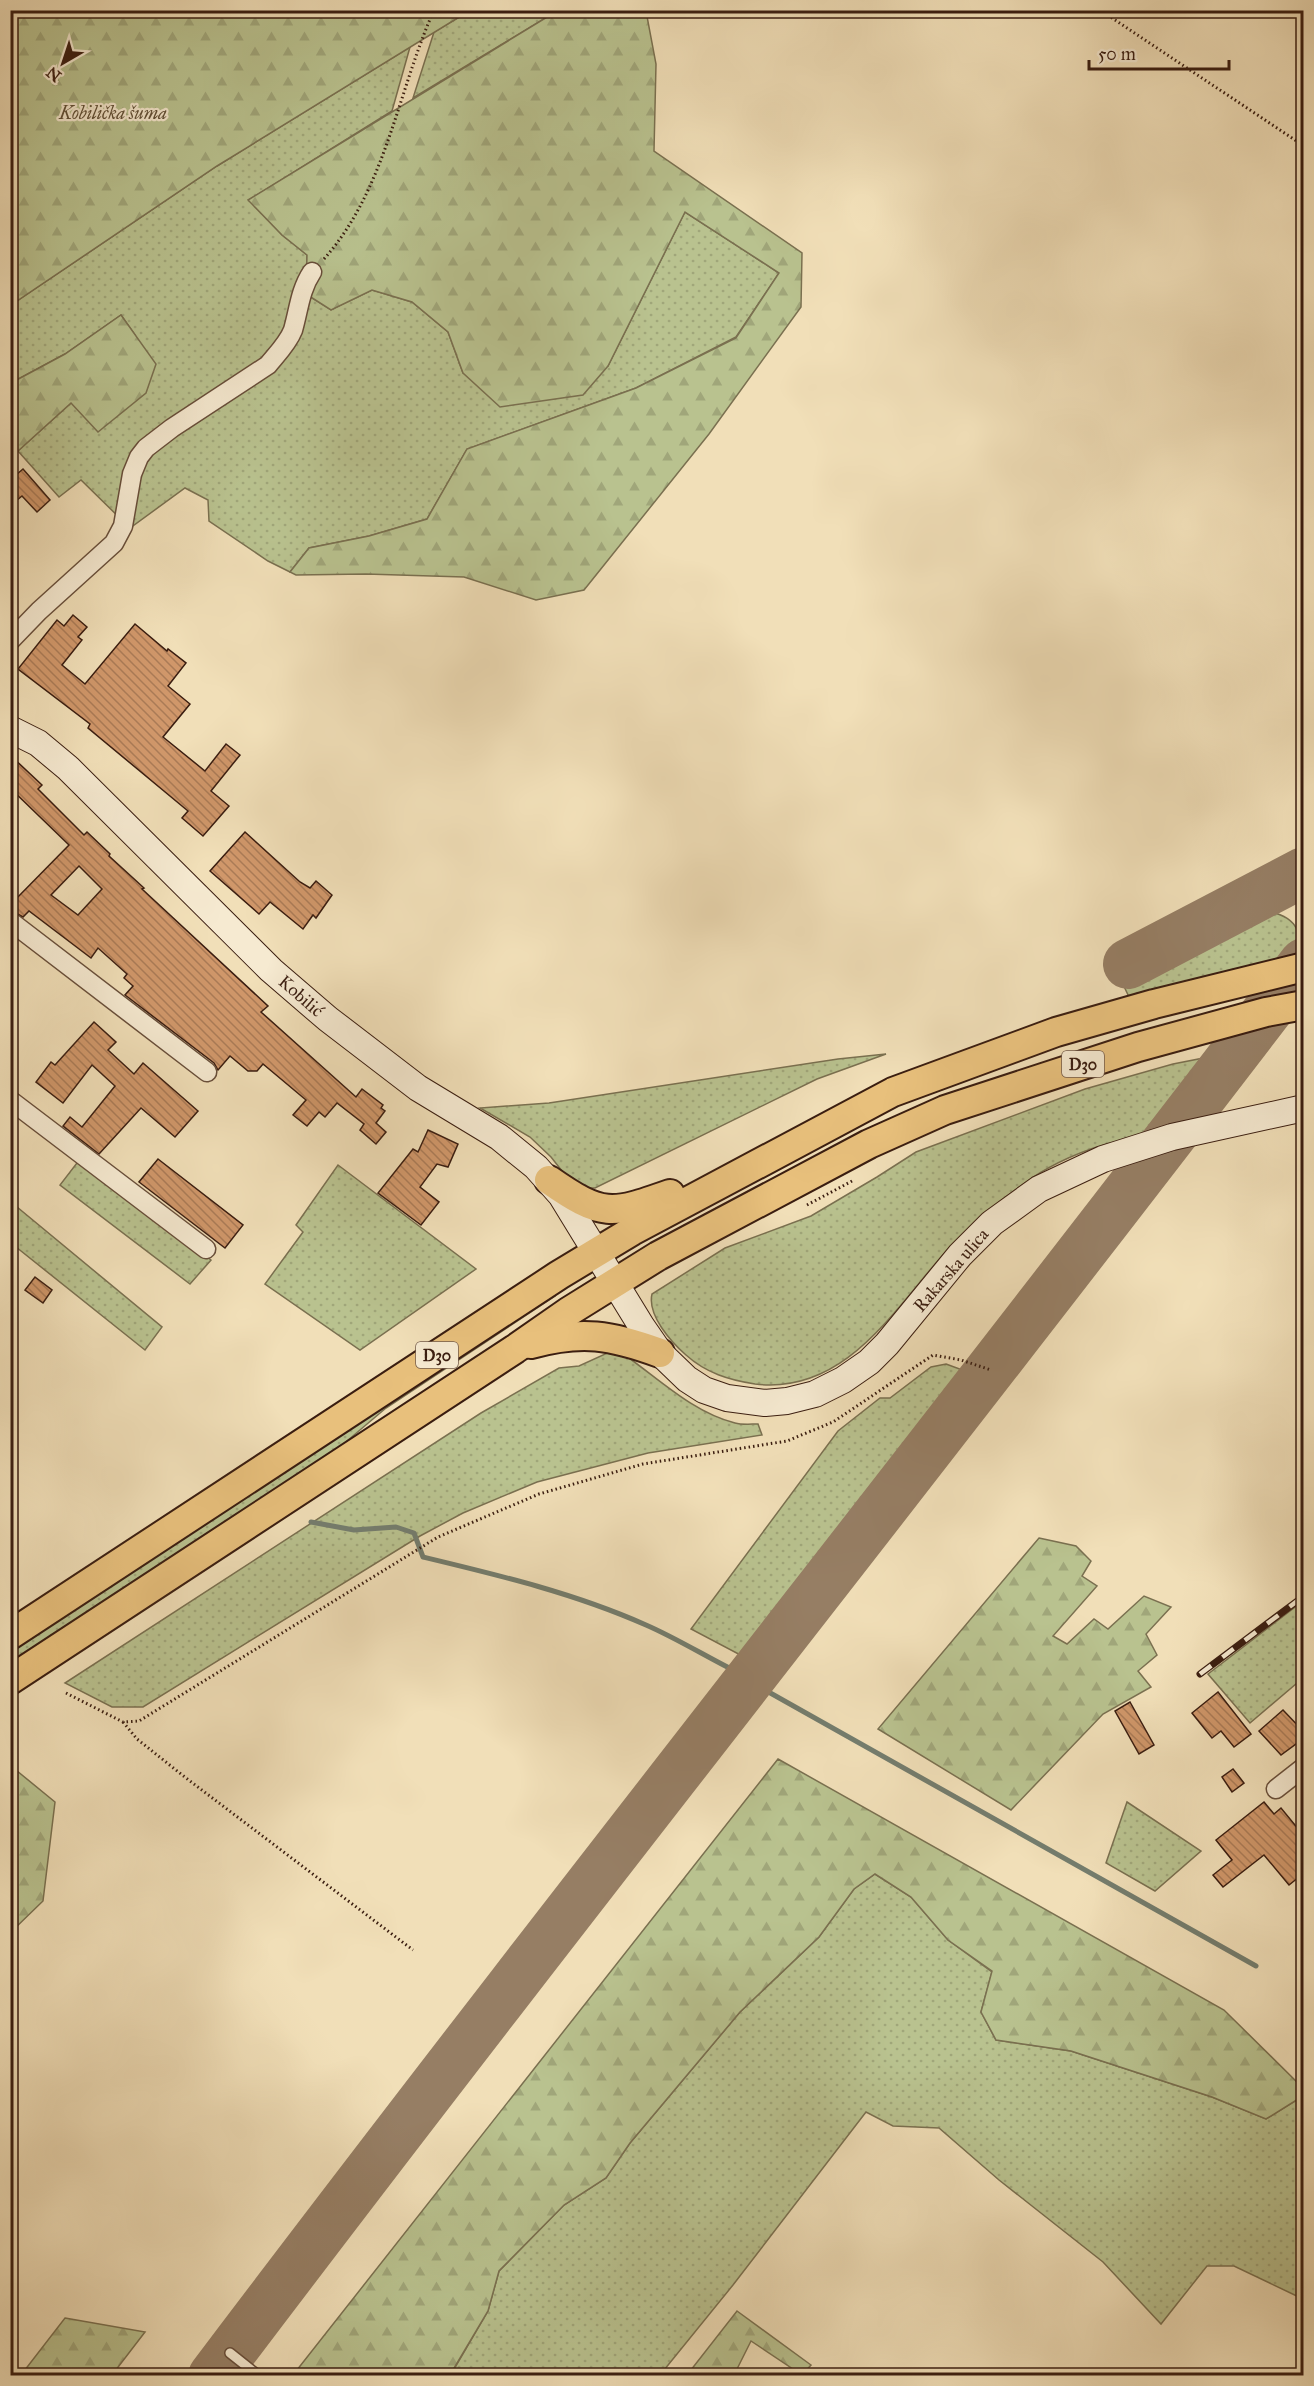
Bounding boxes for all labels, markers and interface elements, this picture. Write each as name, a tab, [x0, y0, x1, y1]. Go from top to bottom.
north arrow	[33, 33, 93, 93]
scale bar	[1089, 33, 1228, 71]
text: 50 m	[1098, 43, 1136, 65]
text: N	[42, 62, 65, 86]
park label: Kobilička šuma	[58, 102, 167, 124]
street label: Kobilić	[274, 970, 328, 1022]
road number: D30	[1062, 1051, 1104, 1077]
street label: Rakarska ulica	[909, 1223, 994, 1316]
road number: D30	[416, 1342, 458, 1368]

